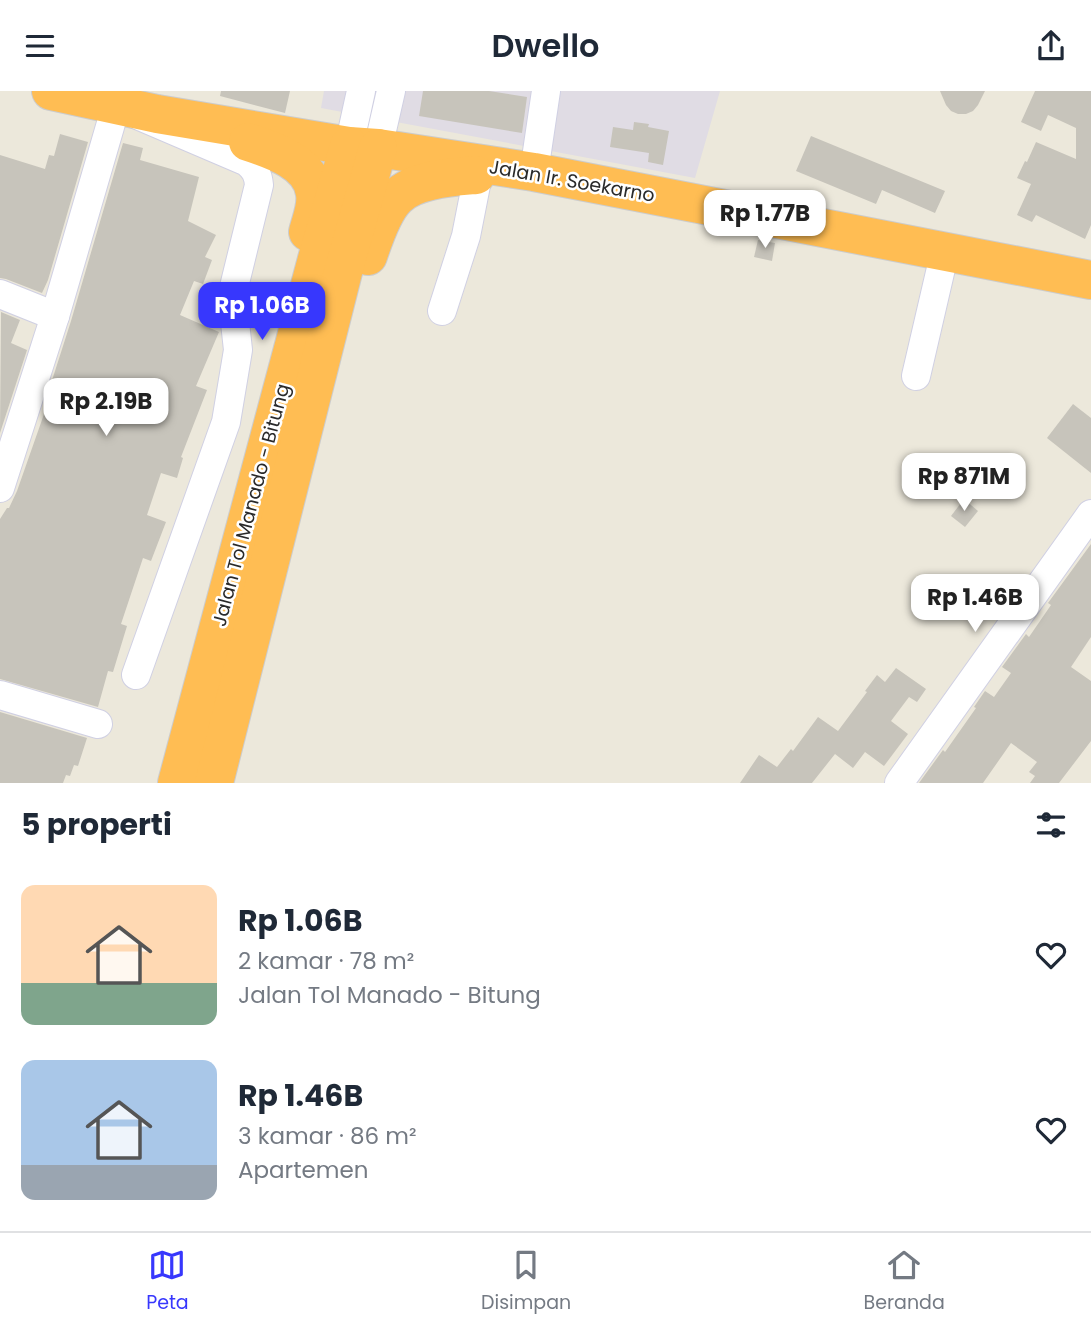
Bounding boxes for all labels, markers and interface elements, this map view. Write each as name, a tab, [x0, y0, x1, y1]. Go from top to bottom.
text: Dwello	[492, 23, 599, 68]
icon: menu	[21, 27, 59, 65]
icon: share	[1032, 27, 1070, 65]
street label: Jalan Ir. Soekarno	[487, 153, 657, 209]
pin: Rp 1.77B	[693, 191, 837, 250]
text: Rp 1.77B	[720, 197, 810, 229]
pin: Rp 1.06B	[190, 282, 334, 342]
text: Rp 1.06B	[214, 289, 310, 321]
pin: Rp 2.19B	[34, 379, 178, 438]
street label: Jalan Tol Manado - Bitung	[206, 381, 296, 629]
text: Rp 2.19B	[59, 385, 153, 417]
pin: Rp 871M	[899, 453, 1029, 513]
text: Rp 871M	[918, 460, 1010, 492]
pin: Rp 1.46B	[903, 575, 1047, 634]
text: Rp 1.46B	[927, 581, 1023, 613]
text: 5 properti	[21, 803, 172, 846]
icon: filters	[1032, 806, 1070, 844]
text: Rp 1.06B	[238, 899, 362, 942]
icon: home	[77, 913, 161, 997]
icon: heart	[1032, 936, 1070, 974]
text: 2 kamar · 78 m²	[238, 945, 414, 977]
text: Jalan Tol Manado - Bitung	[238, 979, 541, 1011]
text: Rp 1.46B	[238, 1074, 363, 1117]
icon: home	[77, 1088, 161, 1172]
icon: heart	[1032, 1111, 1070, 1149]
text: 3 kamar · 86 m²	[238, 1120, 417, 1152]
text: Apartemen	[238, 1154, 368, 1186]
tab: Peta	[146, 1246, 189, 1317]
tab: Disimpan	[481, 1246, 571, 1317]
tab: Beranda	[864, 1246, 945, 1317]

